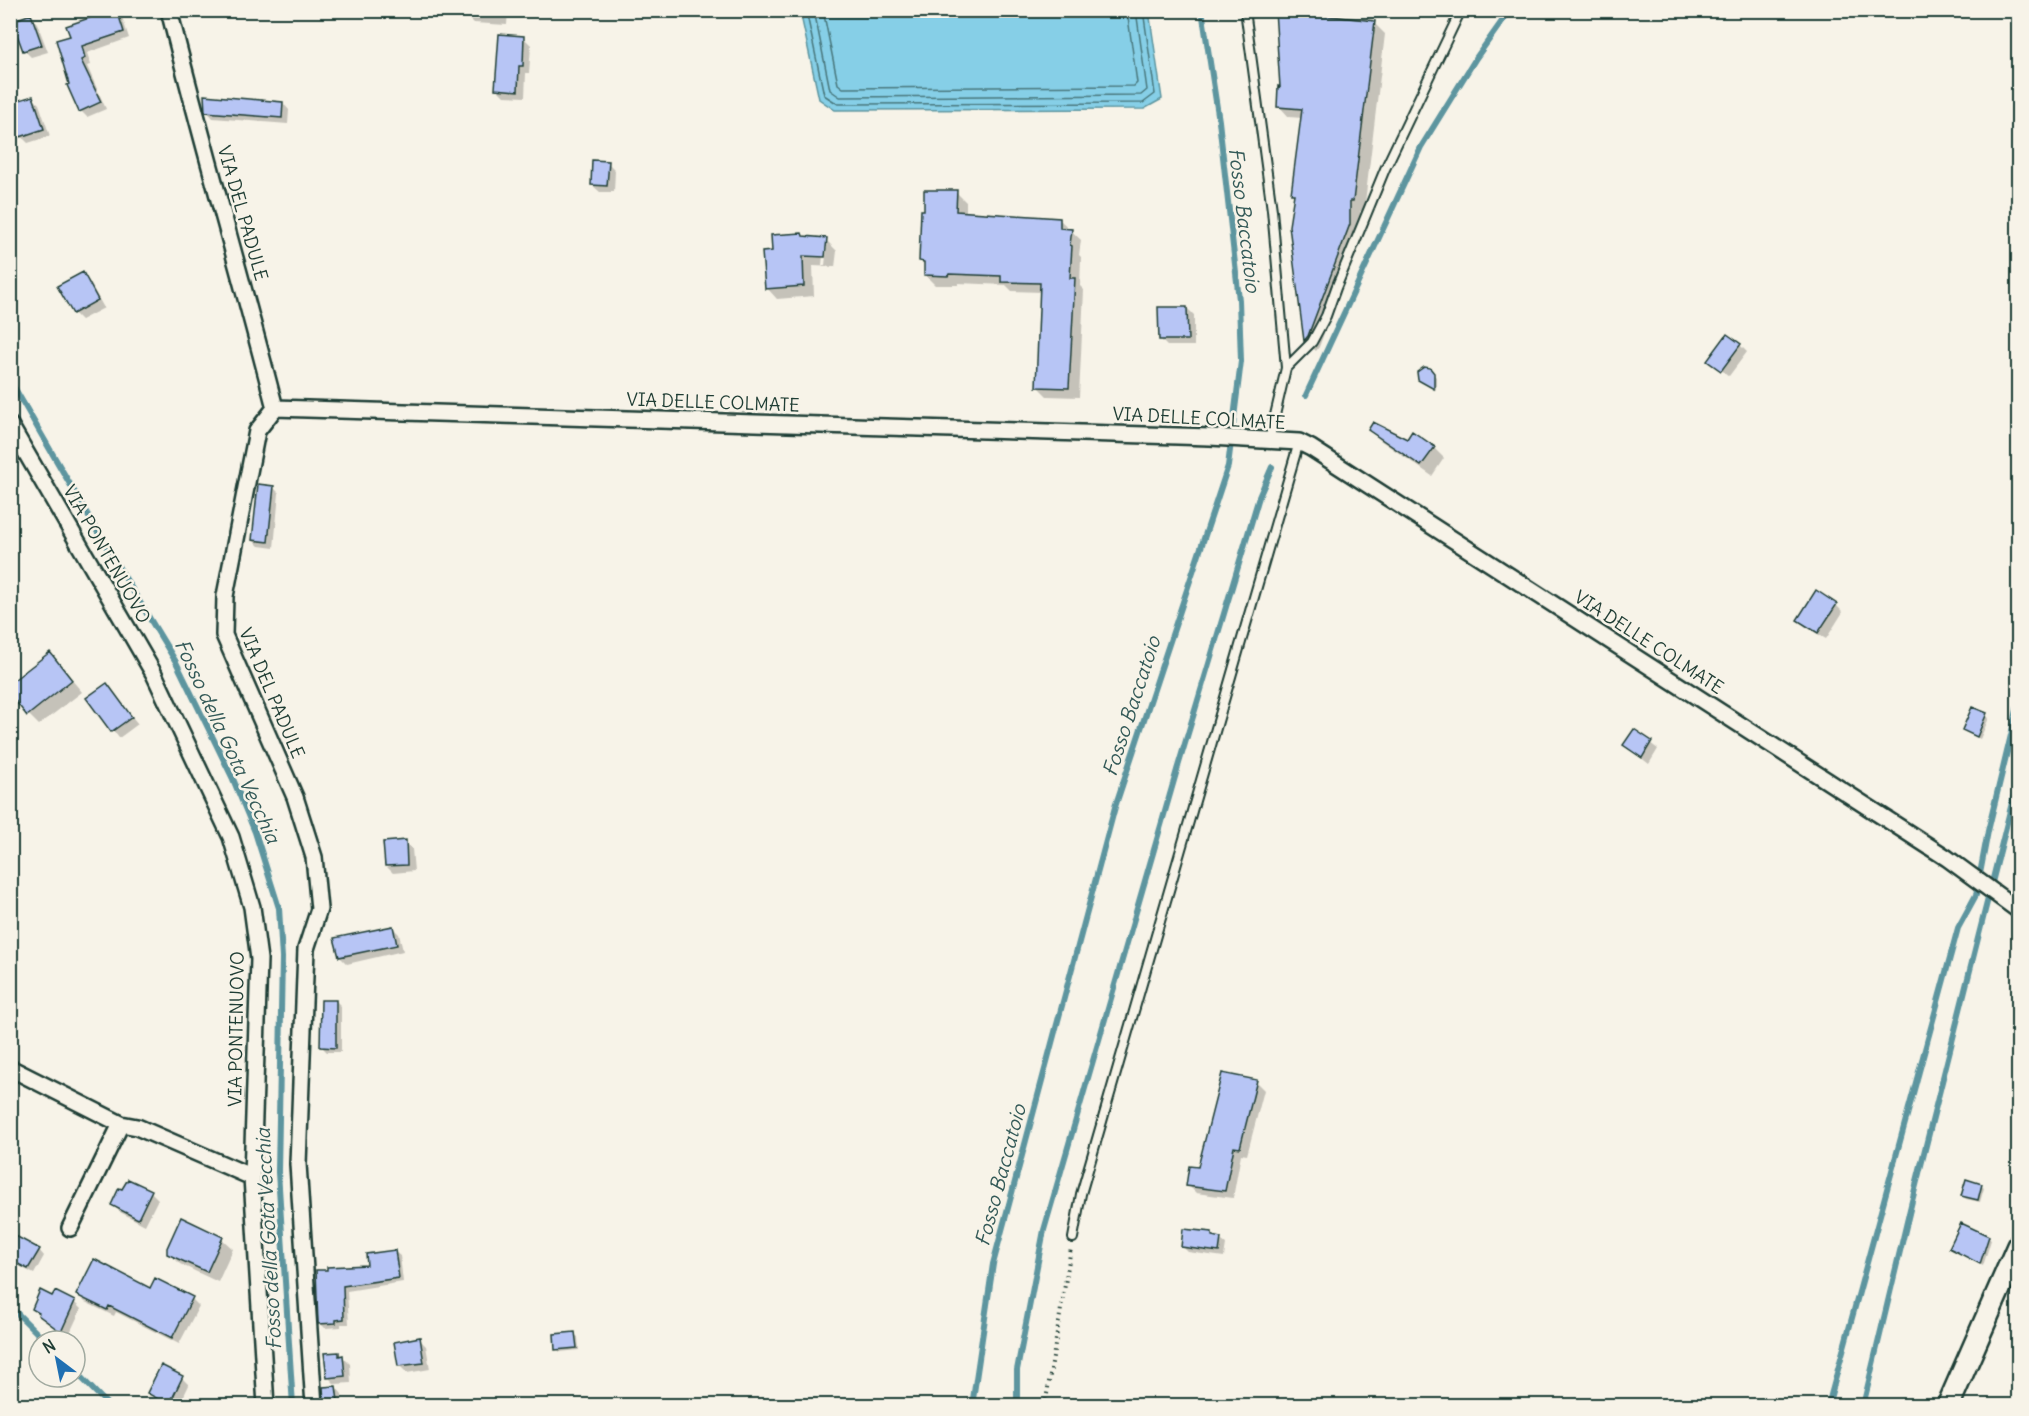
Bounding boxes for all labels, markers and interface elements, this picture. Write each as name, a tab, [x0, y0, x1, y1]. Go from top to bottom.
street label: VIA DEL PADULE	[213, 143, 273, 283]
water label: Fosso Baccatoio	[1224, 146, 1266, 295]
street label: VIA DELLE COLMATE	[626, 387, 800, 417]
street label: VIA DELLE COLMATE	[1112, 402, 1286, 434]
street label: VIA PONTENUOVO	[58, 481, 156, 627]
street label: VIA DELLE COLMATE	[1570, 585, 1728, 699]
street label: VIA DEL PADULE	[234, 624, 310, 762]
water label: Fosso Baccatoio	[1097, 631, 1166, 779]
water label: Fosso della Gota Vecchia	[170, 635, 287, 848]
street label: VIA PONTENUOVO	[223, 951, 249, 1107]
water label: Fosso Baccatoio	[969, 1100, 1031, 1248]
water label: Fosso della Gota Vecchia	[250, 1126, 286, 1351]
north arrow	[27, 1329, 87, 1389]
text: N	[39, 1335, 59, 1358]

